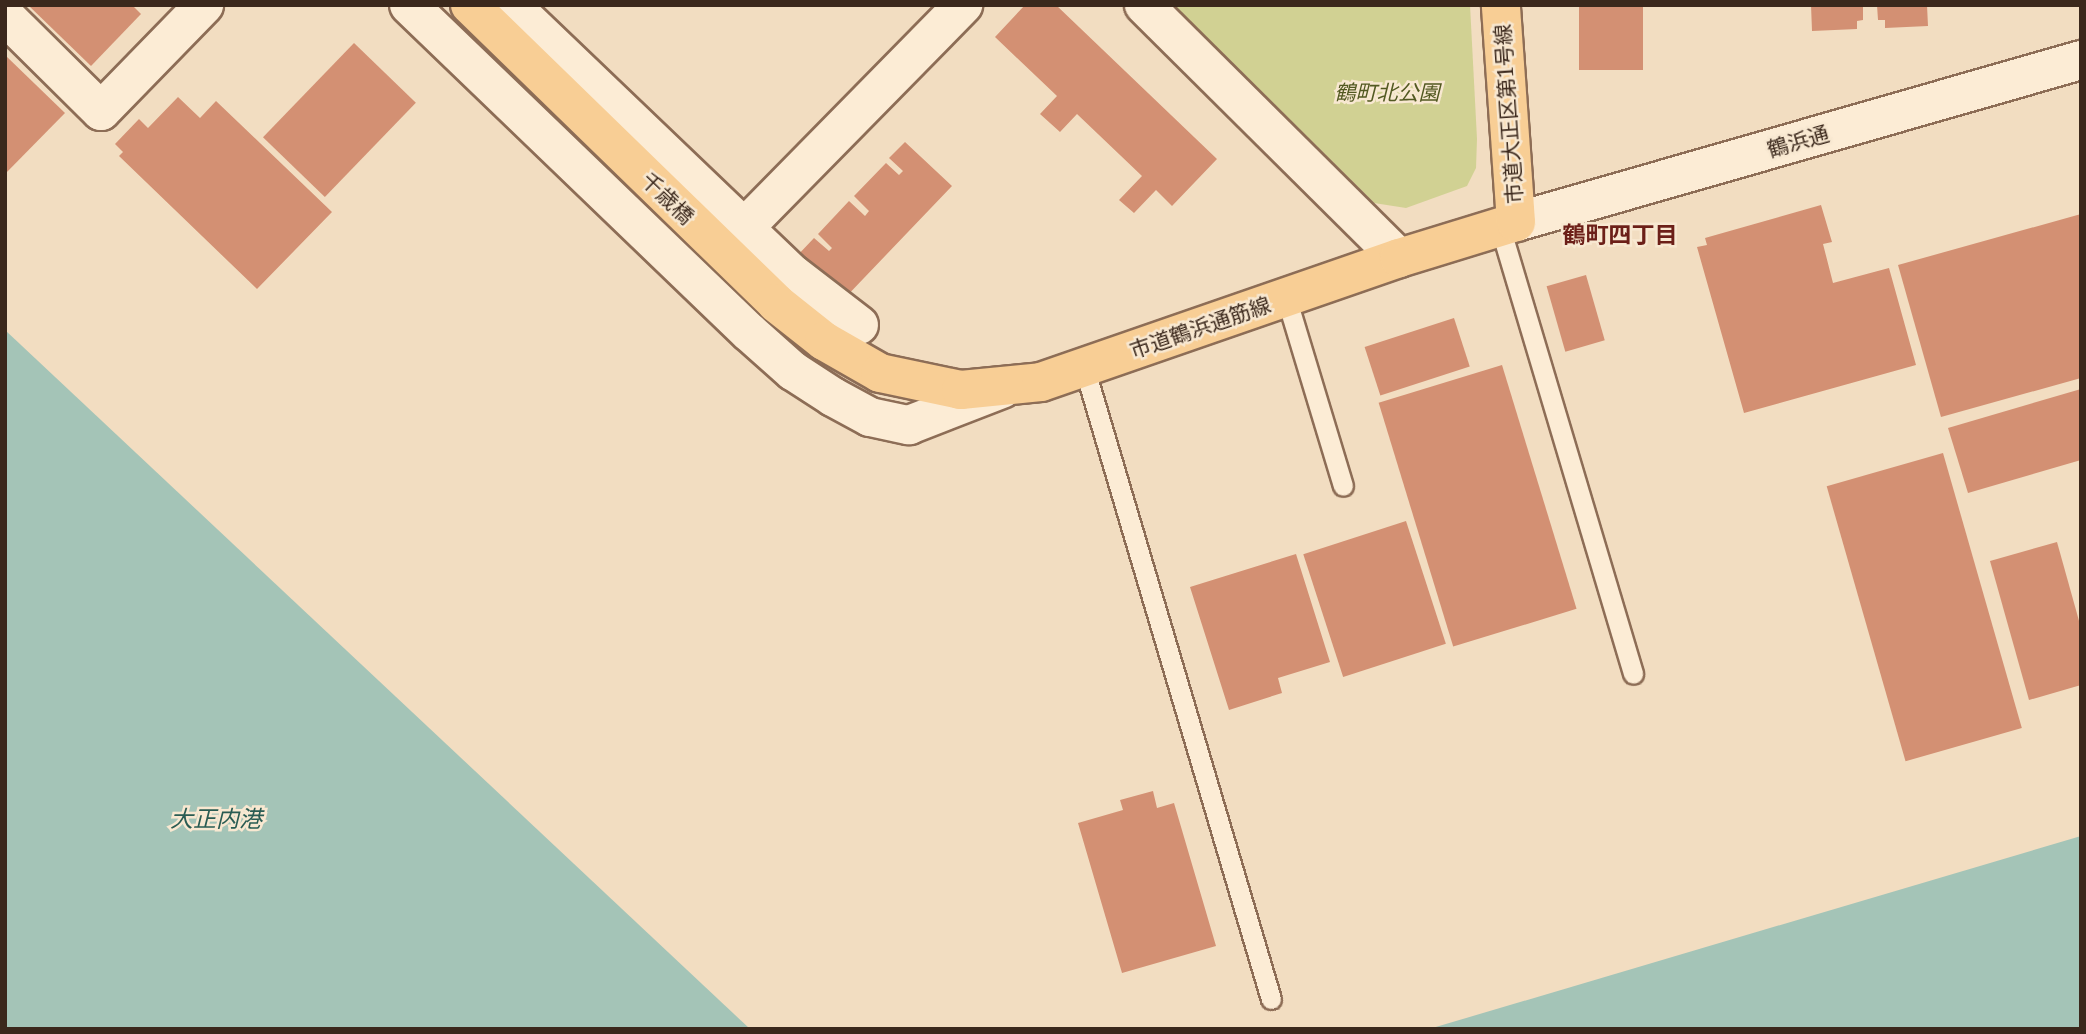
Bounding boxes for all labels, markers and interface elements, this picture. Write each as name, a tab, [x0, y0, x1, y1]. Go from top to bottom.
street label: 市道大正区第1号線	[1489, 23, 1527, 205]
park label: 鶴町北公園	[1335, 79, 1439, 105]
street label: 鶴浜通	[1764, 120, 1832, 162]
street label: 千歳橋	[637, 167, 699, 229]
district label: 鶴町四丁目	[1563, 220, 1677, 248]
street label: 市道鶴浜通筋線	[1126, 291, 1274, 363]
water label: 大正内港	[170, 804, 262, 832]

